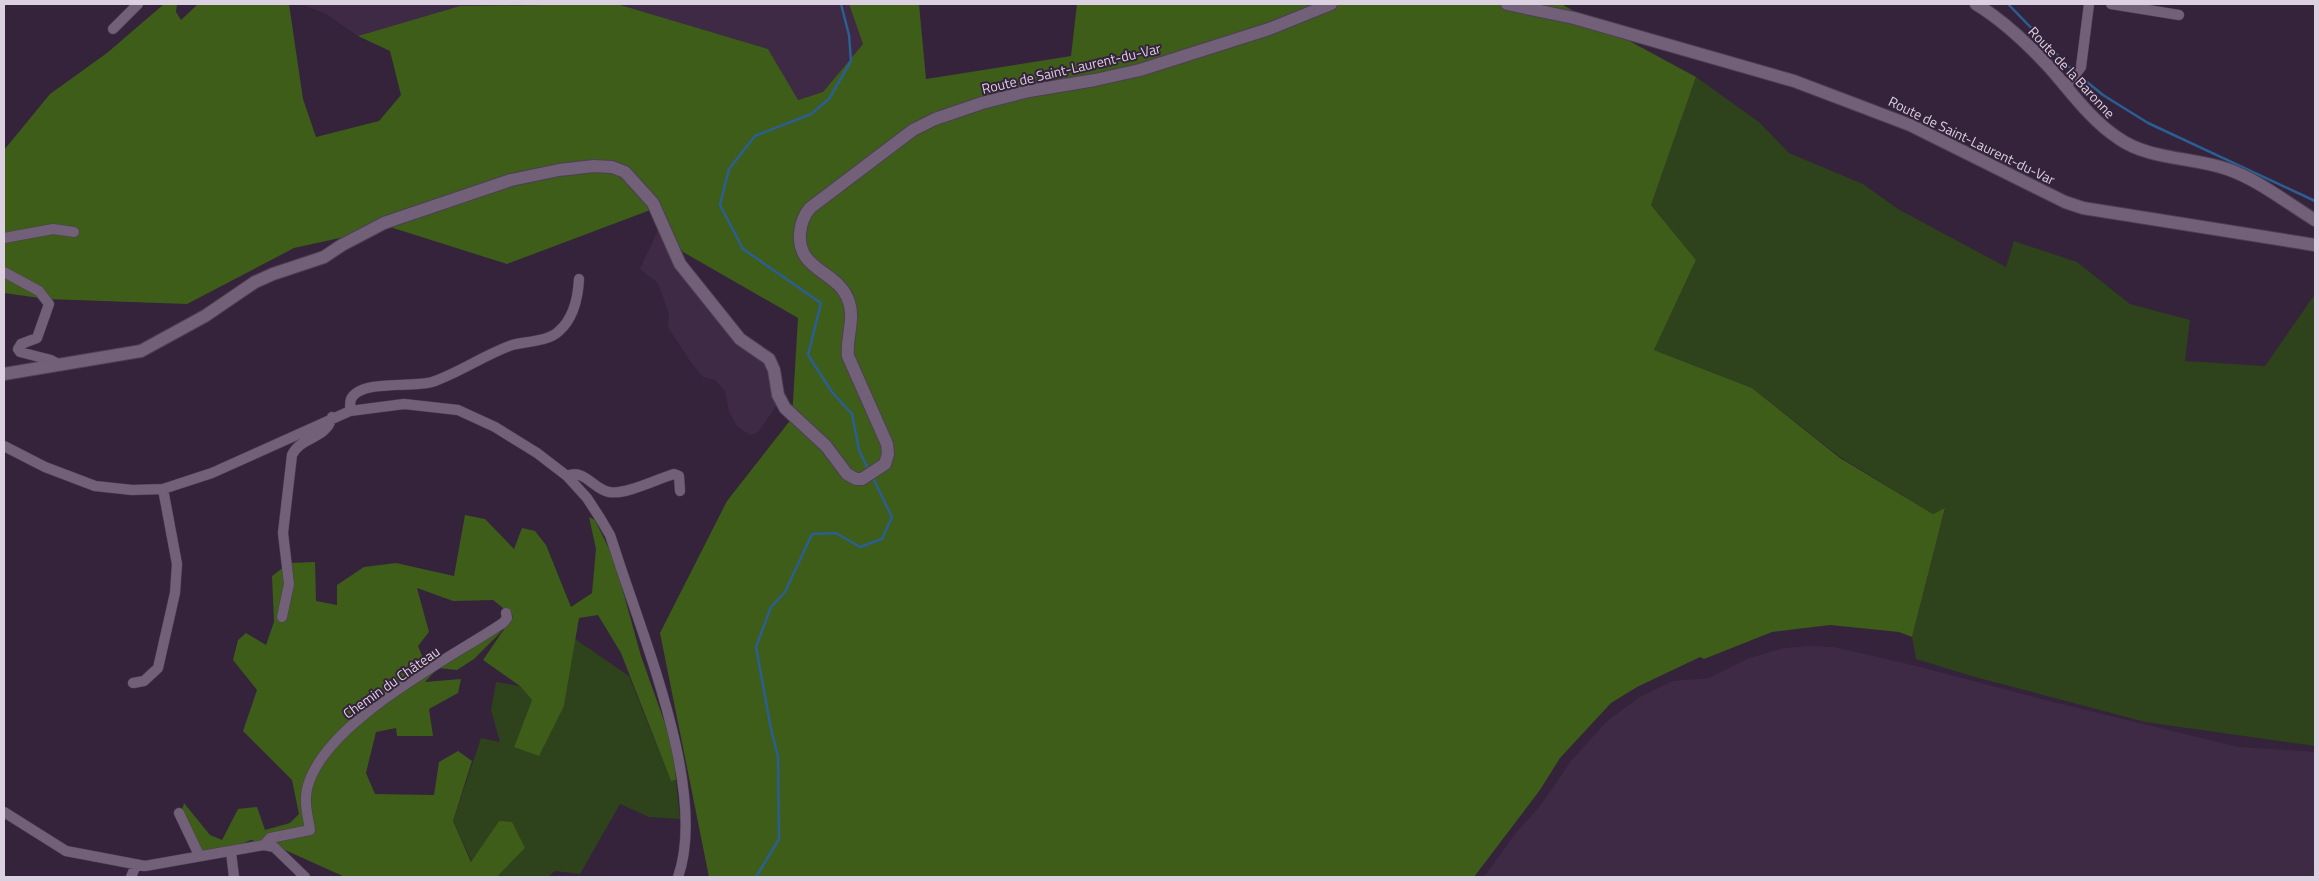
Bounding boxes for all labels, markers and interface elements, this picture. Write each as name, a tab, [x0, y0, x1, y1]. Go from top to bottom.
street label: Route de la Baronne	[2024, 21, 2120, 123]
street label: Route de Saint-Laurent-du-Var	[979, 37, 1163, 99]
street label: Route de Saint-Laurent-du-Var	[1885, 90, 2059, 190]
street label: Chemin du Château	[338, 641, 444, 723]

